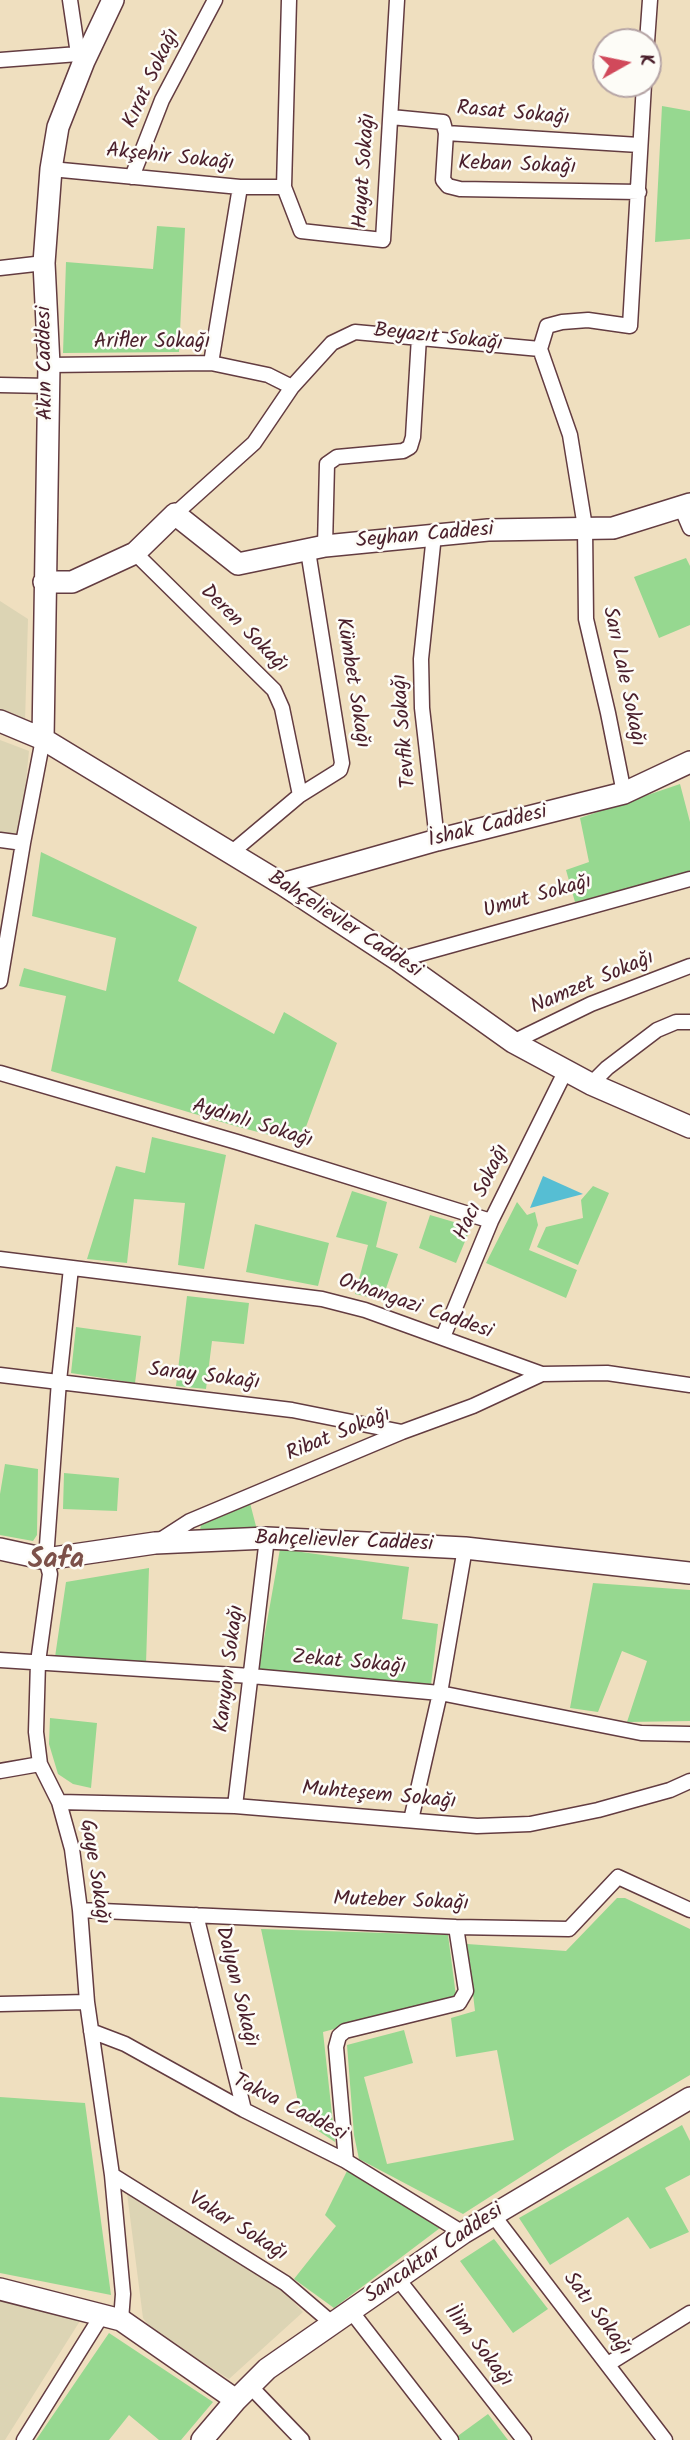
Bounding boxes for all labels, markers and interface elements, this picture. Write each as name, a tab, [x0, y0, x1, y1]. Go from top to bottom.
street label: Kırat Sokağı	[119, 25, 187, 133]
north arrow	[592, 28, 662, 98]
text: K	[630, 52, 661, 68]
street label: Rasat Sokağı	[456, 98, 570, 132]
street label: Hayat Sokağı	[349, 112, 383, 230]
street label: Akşehir Sokağı	[105, 140, 235, 178]
street label: Keban Sokağı	[458, 152, 576, 182]
street label: Akın Caddesi	[33, 306, 61, 420]
street label: Beyazıt Sokağı	[372, 320, 504, 358]
street label: Arifler Sokağı	[94, 330, 210, 356]
street label: Seyhan Caddesi	[355, 518, 495, 556]
street label: Deren Sokağı	[194, 581, 292, 679]
street label: Sarı Lale Sokağı	[595, 605, 649, 749]
street label: Kümbet Sokağı	[328, 616, 374, 750]
street label: Tevfik Sokağı	[388, 673, 424, 789]
street label: İshak Caddesi	[426, 801, 550, 855]
street label: Bahçelievler Caddesi	[262, 867, 426, 985]
street label: Umut Sokağı	[481, 871, 595, 925]
street label: Namzet Sokağı	[527, 947, 659, 1021]
street label: Aydınlı Sokağı	[189, 1095, 315, 1155]
street label: Hacı Sokağı	[450, 1141, 516, 1245]
street label: Orhangazi Caddesi	[335, 1270, 495, 1346]
street label: Saray Sokağı	[147, 1359, 261, 1397]
street label: Ribat Sokağı	[283, 1404, 395, 1468]
street label: Bahçelievler Caddesi	[254, 1527, 434, 1559]
district label: Safa	[28, 1545, 84, 1579]
street label: Kanyon Sokağı	[211, 1604, 251, 1734]
street label: Zekat Sokağı	[291, 1646, 407, 1682]
street label: Muhteşem Sokağı	[301, 1778, 457, 1816]
street label: Gaye Sokağı	[72, 1818, 114, 1926]
street label: Muteber Sokağı	[333, 1888, 469, 1918]
street label: Dalyan Sokağı	[208, 1924, 262, 2050]
street label: Takva Caddesi	[228, 2069, 350, 2149]
street label: Vakar Sokağı	[183, 2188, 291, 2268]
street label: Sancaktar Caddesi	[361, 2199, 509, 2311]
street label: Satı Sokağı	[556, 2268, 636, 2362]
street label: İlim Sokağı	[437, 2301, 517, 2393]

